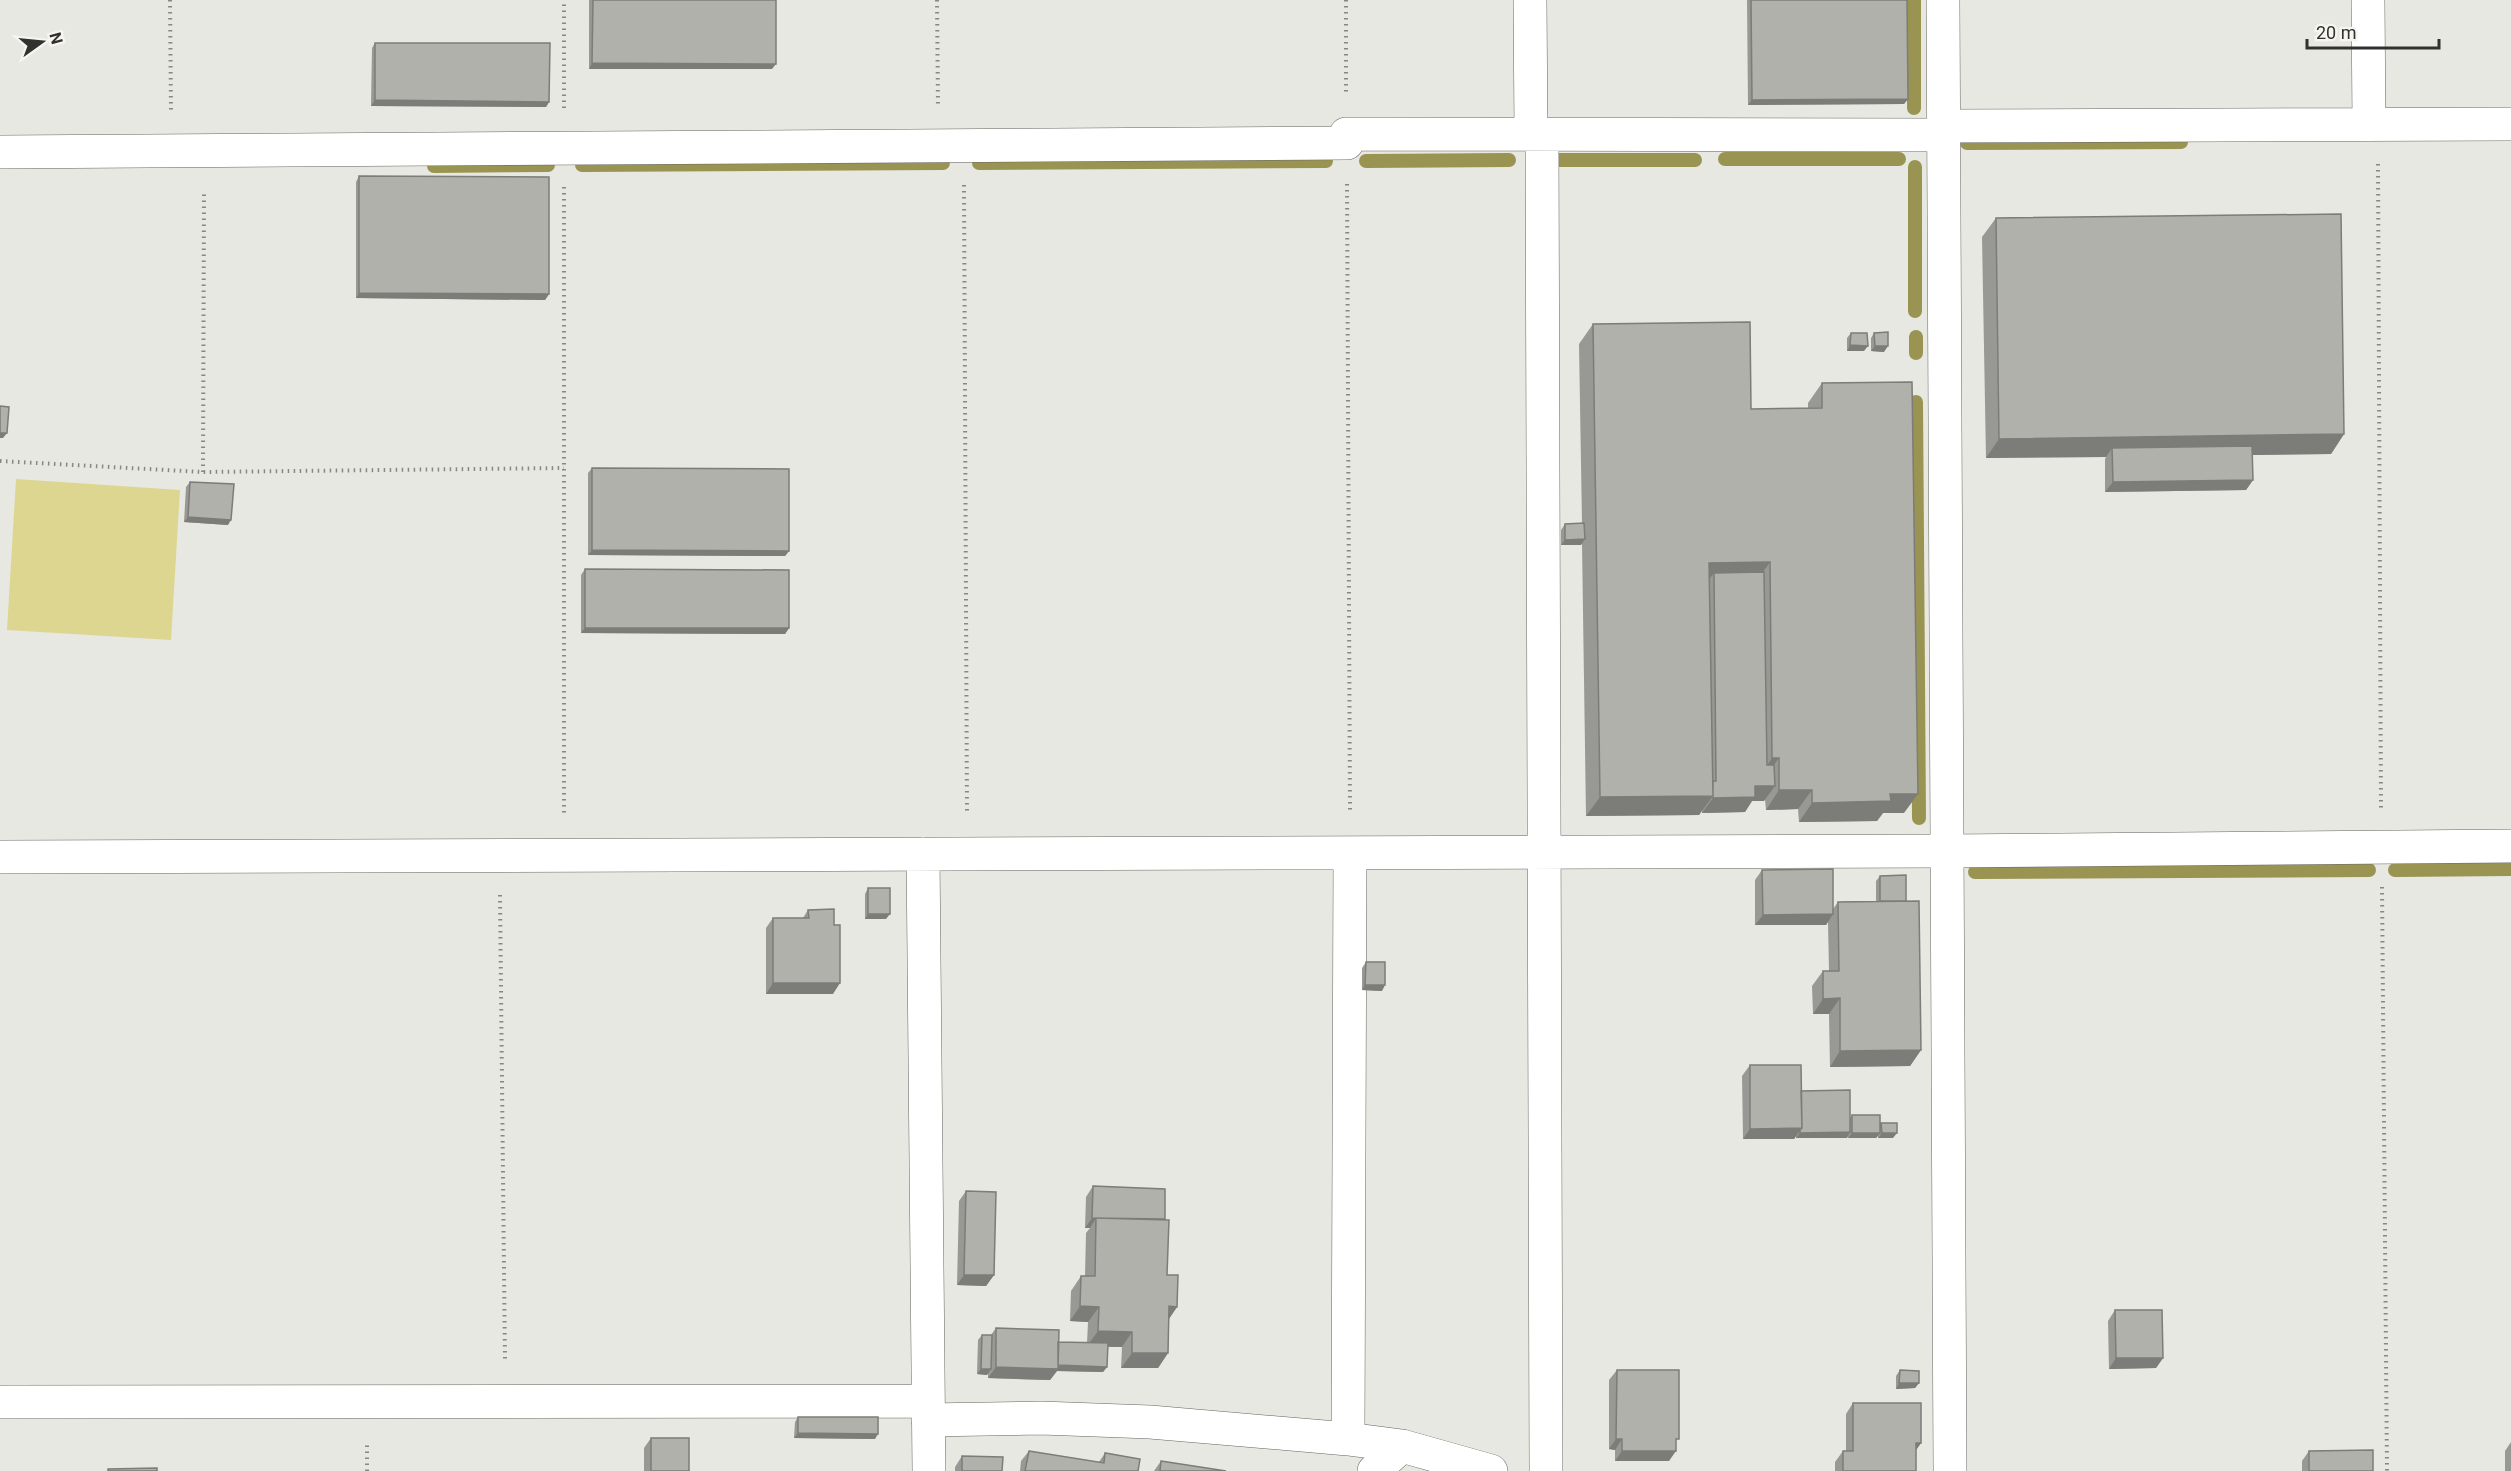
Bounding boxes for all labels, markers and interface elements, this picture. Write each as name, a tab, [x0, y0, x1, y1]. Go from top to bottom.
north arrow	[12, 12, 72, 72]
scale bar	[2307, 12, 2439, 50]
text: 20 m	[2316, 22, 2356, 43]
text: N	[45, 30, 67, 46]

